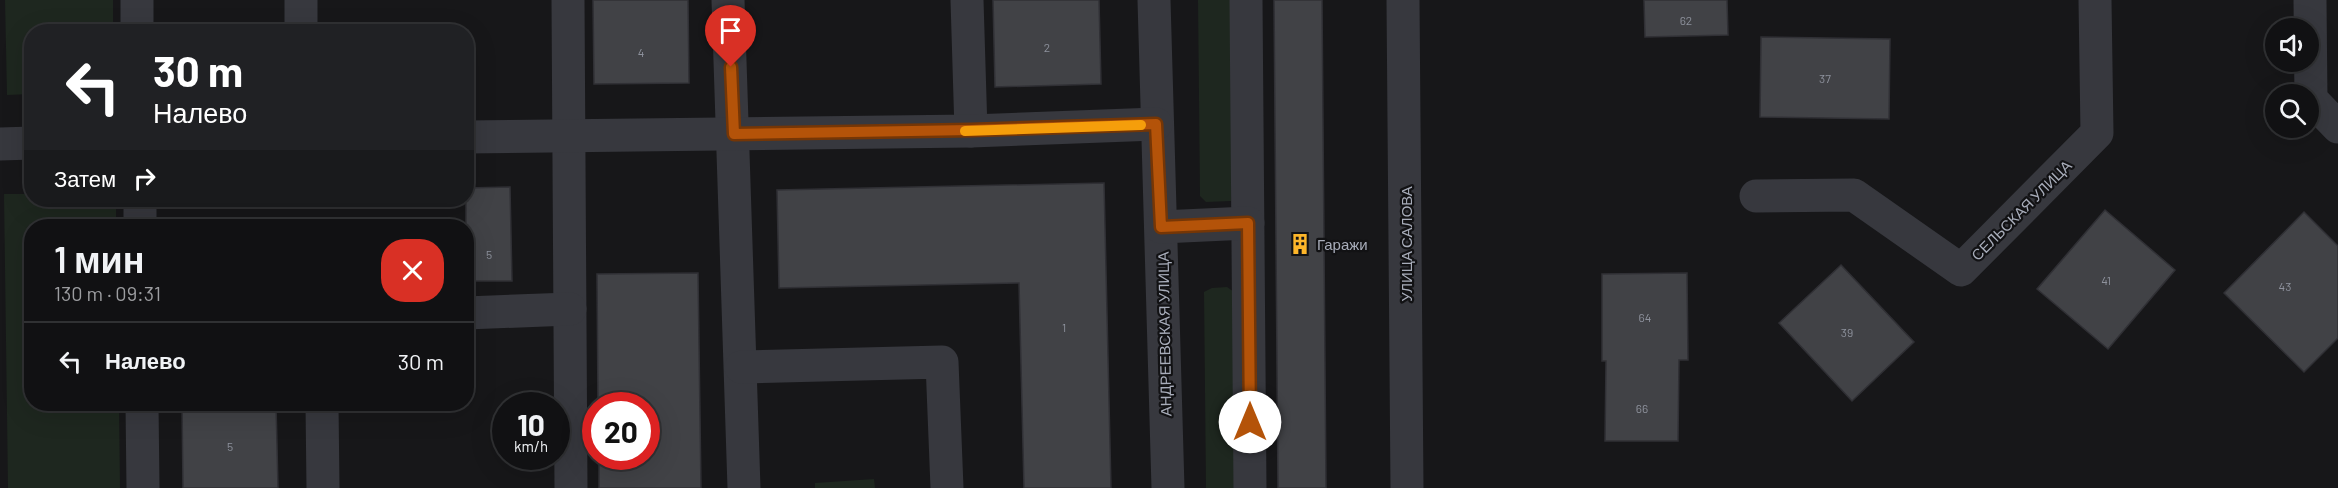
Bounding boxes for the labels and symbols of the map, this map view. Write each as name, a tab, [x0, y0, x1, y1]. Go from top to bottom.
pin	[705, 5, 756, 67]
house number: 62	[1680, 13, 1692, 27]
house number: 2	[1044, 40, 1050, 54]
house number: 4	[638, 45, 644, 59]
house number: 37	[1819, 71, 1831, 85]
street label: СЕЛЬСКАЯ УЛИЦА	[1967, 156, 2075, 264]
street label: УЛИЦА САЛОВА	[1397, 186, 1415, 302]
building icon: Гаражи	[1288, 232, 1312, 256]
place label: Гаражи	[1317, 235, 1368, 253]
house number: 5	[486, 247, 492, 261]
street label: АНДРЕЕВСКАЯ УЛИЦА	[1154, 252, 1174, 416]
house number: 41	[2101, 273, 2111, 287]
house number: 43	[2279, 279, 2291, 293]
house number: 64	[1639, 310, 1651, 324]
house number: 1	[1062, 320, 1066, 334]
house number: 39	[1841, 325, 1853, 339]
position arrow	[1218, 390, 1282, 454]
speed limit sign: 20	[582, 392, 660, 470]
house number: 66	[1636, 401, 1648, 415]
house number: 5	[227, 439, 233, 453]

